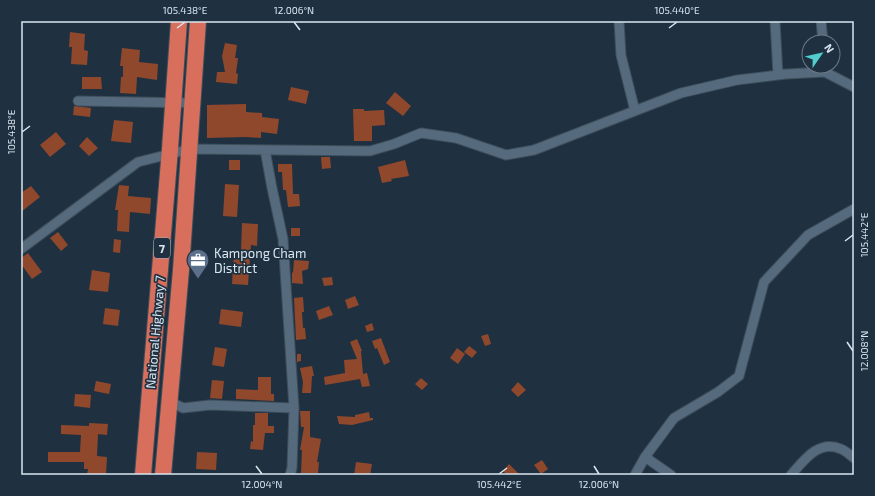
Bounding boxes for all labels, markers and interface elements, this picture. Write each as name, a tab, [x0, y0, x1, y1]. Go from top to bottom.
text: 105.438°E	[163, 4, 208, 16]
text: 12.006°N	[274, 4, 314, 16]
text: 105.440°E	[654, 4, 700, 16]
north arrow	[801, 34, 841, 74]
text: N	[822, 41, 837, 55]
text: 105.438°E	[5, 109, 17, 154]
text: 105.442°E	[858, 212, 870, 257]
road number: 7	[154, 238, 170, 258]
place label: Kampong Cham District	[214, 245, 306, 276]
office icon: Kampong Cham District	[185, 247, 211, 280]
street label: National Highway 7	[142, 274, 168, 389]
text: 12.008°N	[858, 331, 870, 371]
text: 12.004°N	[242, 478, 282, 490]
text: 105.442°E	[477, 478, 522, 490]
text: 12.006°N	[579, 478, 619, 490]

